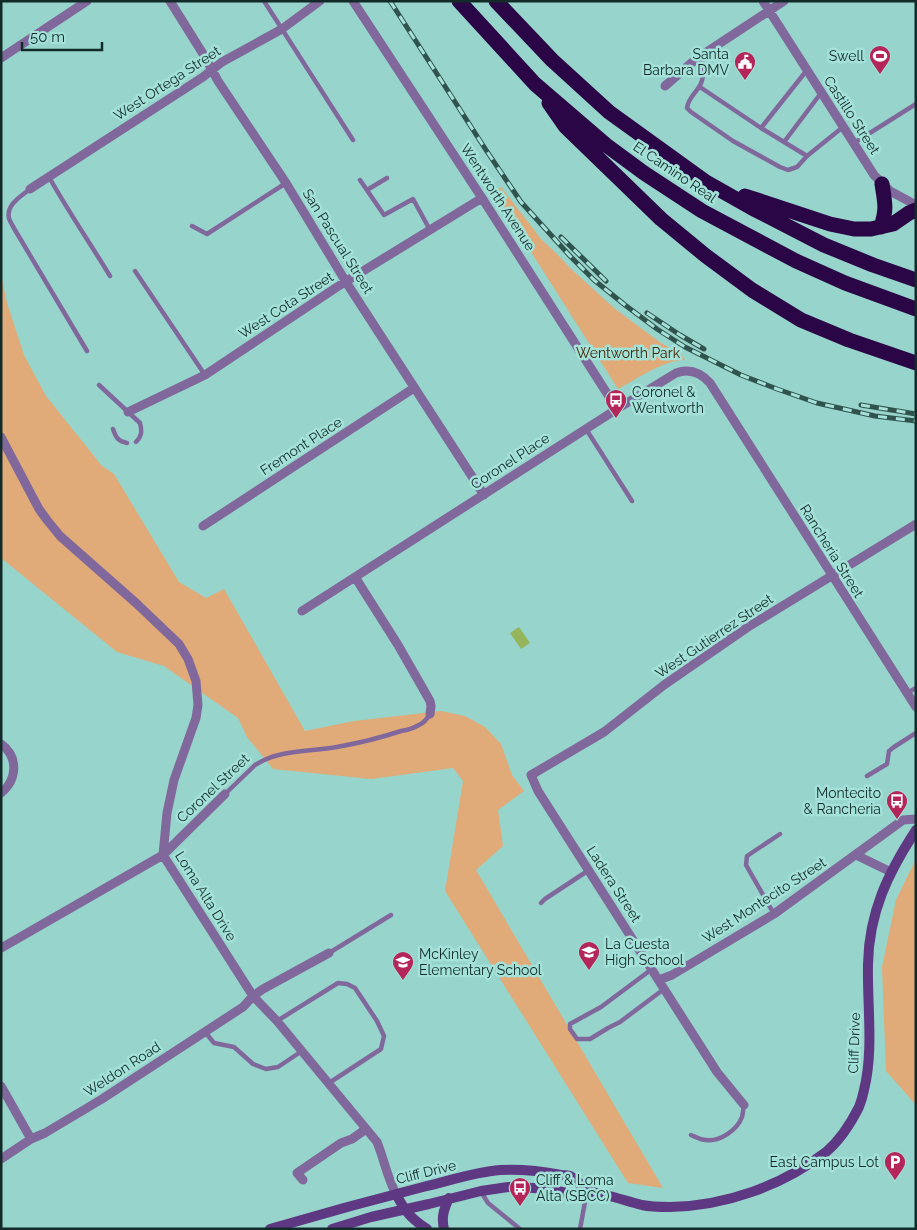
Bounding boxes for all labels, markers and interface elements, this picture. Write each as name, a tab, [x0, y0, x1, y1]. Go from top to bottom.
scale bar	[22, 20, 102, 52]
text: 50 m	[30, 28, 65, 46]
street label: West Ortega Street	[111, 42, 224, 123]
sports icon: Swell	[868, 44, 892, 75]
place label: Santa Barbara DMV	[643, 46, 729, 78]
place label: Swell	[829, 48, 864, 64]
public building icon: Santa Barbara DMV	[733, 50, 757, 81]
street label: Castillo Street	[821, 73, 883, 157]
street label: El Camino Real	[630, 138, 720, 206]
street label: Wentworth Avenue	[457, 141, 539, 253]
street label: San Pascual Street	[299, 186, 377, 297]
street label: West Cota Street	[236, 268, 337, 342]
park label: Wentworth Park	[576, 345, 681, 361]
place label: Coronel & Wentworth	[632, 384, 704, 416]
bus stop icon: Coronel & Wentworth	[604, 388, 628, 419]
street label: Fremont Place	[257, 414, 345, 478]
street label: Coronel Place	[468, 430, 552, 492]
street label: Rancheria Street	[797, 501, 867, 601]
street label: West Gutierrez Street	[652, 591, 776, 681]
street label: Coronel Street	[173, 750, 253, 826]
place label: Montecito & Rancheria	[804, 785, 881, 817]
bus stop icon: Montecito & Rancheria	[885, 789, 909, 820]
street label: Ladera Street	[583, 843, 645, 925]
street label: Loma Alta Drive	[172, 848, 240, 944]
street label: West Montecito Street	[699, 854, 829, 946]
place label: La Cuesta High School	[605, 936, 684, 968]
school or university icon: La Cuesta High School	[577, 940, 601, 971]
place label: McKinley Elementary School	[419, 946, 542, 978]
school or university icon: McKinley Elementary School	[391, 950, 415, 981]
street label: Cliff Drive	[845, 1012, 863, 1074]
street label: Weldon Road	[81, 1038, 163, 1100]
parking icon: East Campus Lot	[883, 1150, 907, 1181]
place label: East Campus Lot	[770, 1154, 879, 1170]
street label: Cliff Drive	[394, 1157, 458, 1187]
place label: Cliff & Loma Alta (SBCC)	[536, 1172, 614, 1204]
bus stop icon: Cliff & Loma Alta (SBCC)	[508, 1176, 532, 1207]

